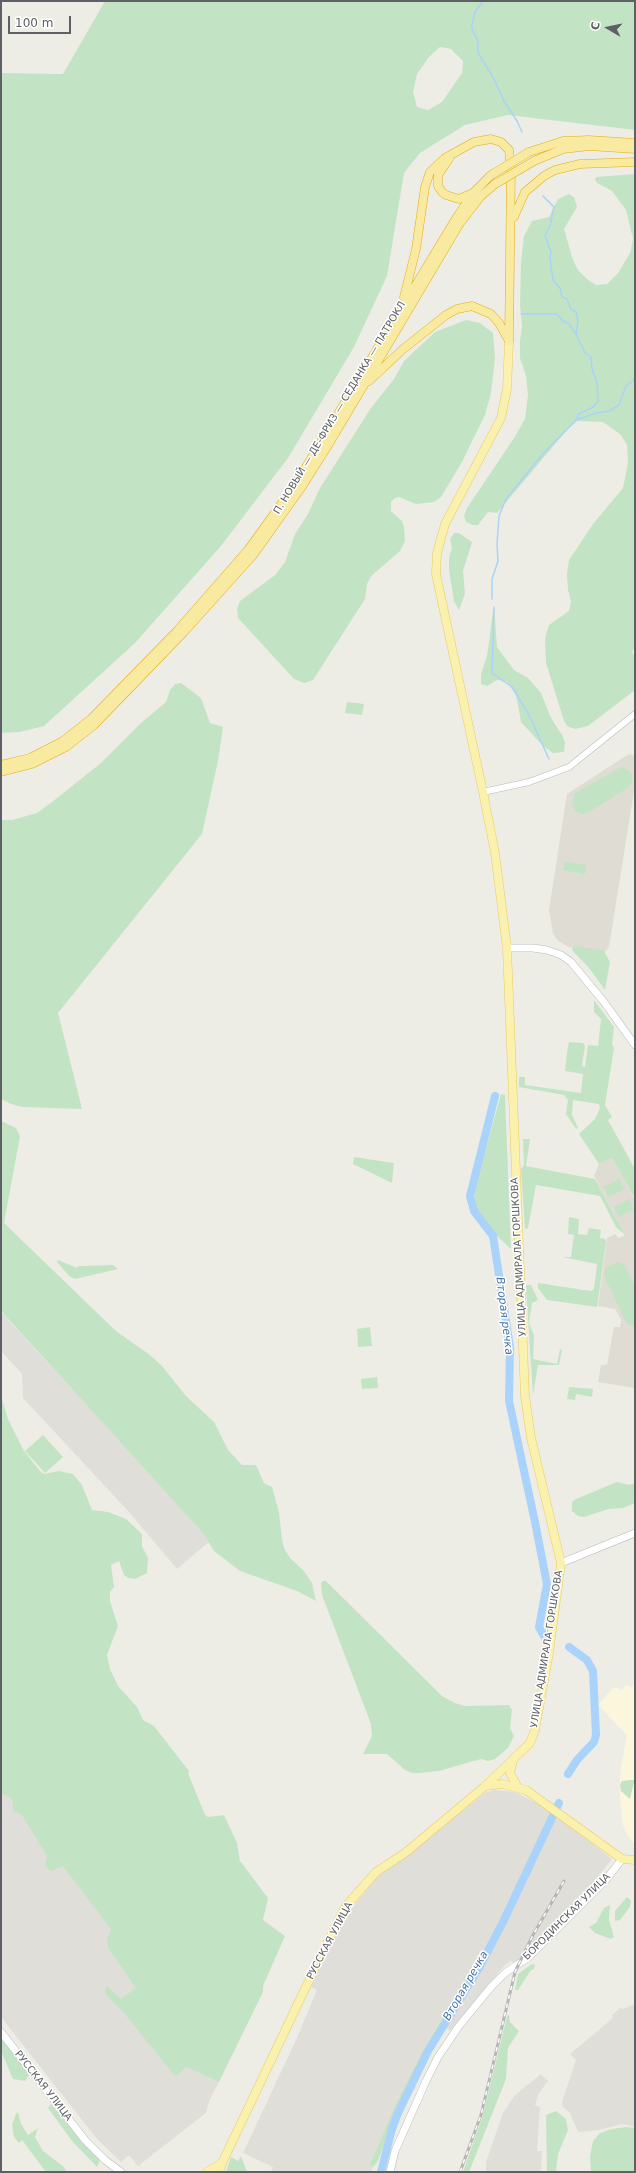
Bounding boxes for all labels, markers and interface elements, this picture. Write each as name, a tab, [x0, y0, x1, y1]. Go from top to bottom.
scale bar	[10, 8, 73, 34]
north arrow	[588, 8, 628, 48]
text: 100 m	[15, 16, 53, 30]
text: С	[589, 21, 603, 31]
street label: П. НОВЫЙ — ДЕ-ФРИЗ — СЕДАНКА — ПАТРОКЛ	[271, 299, 409, 517]
street label: УЛИЦА АДМИРАЛА ГОРШКОВА	[509, 1177, 529, 1337]
water label: Вторая речка	[493, 1276, 515, 1356]
street label: УЛИЦА АДМИРАЛА ГОРШКОВА	[529, 1569, 565, 1729]
street label: БОРОДИНСКАЯ УЛИЦА	[521, 1871, 613, 1963]
street label: РУССКАЯ УЛИЦА	[305, 1900, 355, 1982]
water label: Вторая речка	[441, 1949, 491, 2023]
street label: РУССКАЯ УЛИЦА	[12, 2048, 74, 2124]

